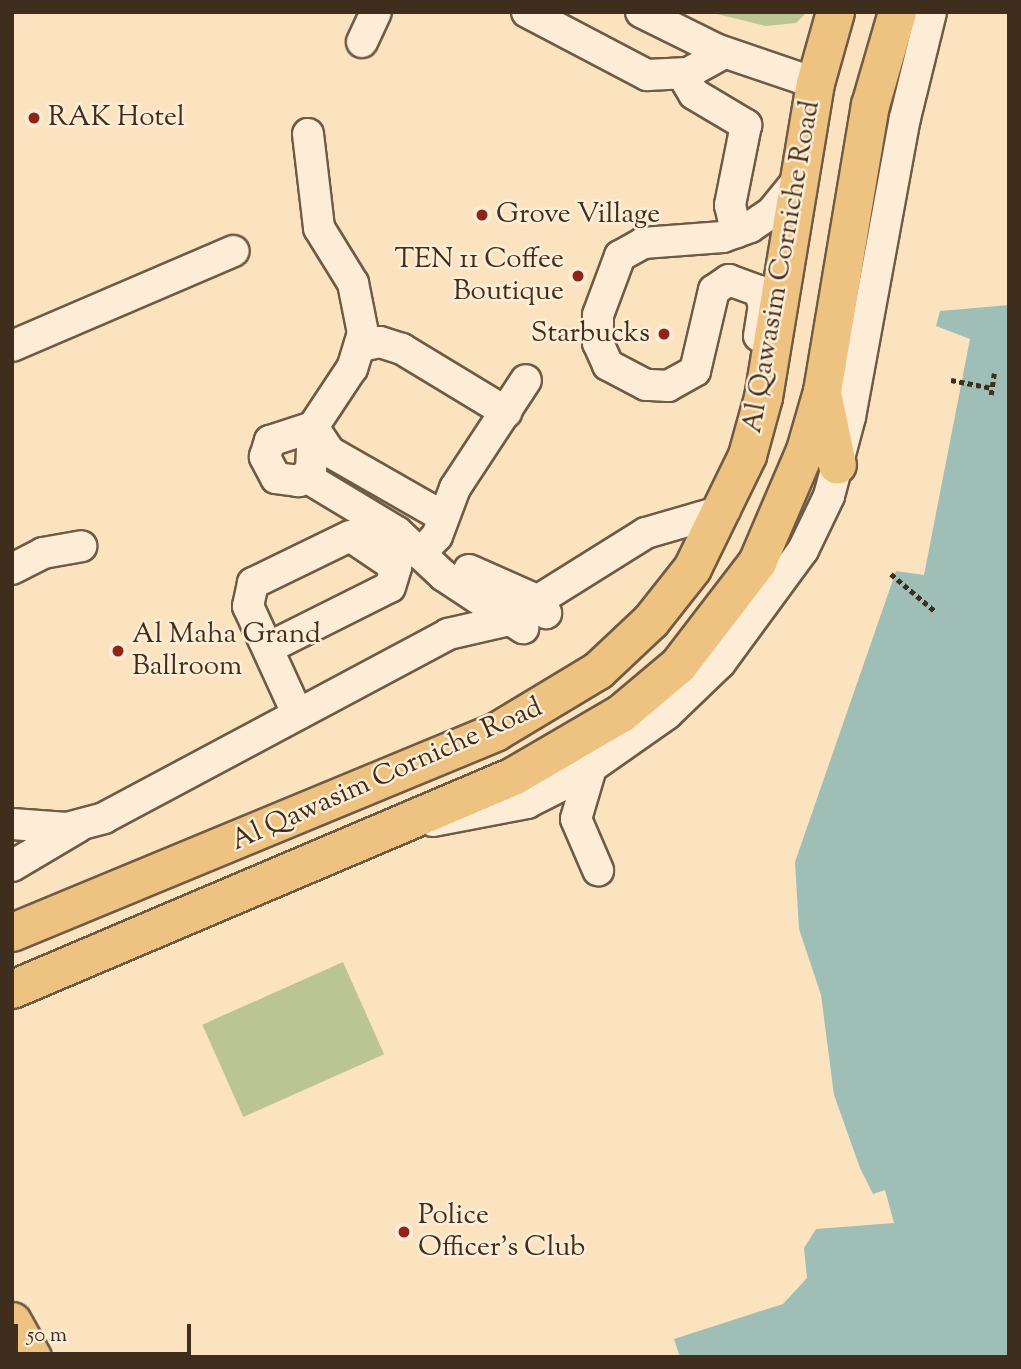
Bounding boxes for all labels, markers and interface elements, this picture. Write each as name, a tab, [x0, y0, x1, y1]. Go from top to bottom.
street label: Al Qawasim Corniche Road	[736, 98, 828, 436]
place label: RAK Hotel	[48, 101, 185, 135]
marker: RAK Hotel	[26, 110, 42, 126]
place label: Grove Village	[496, 198, 660, 232]
marker: Grove Village	[474, 207, 490, 223]
place label: TEN 11 Coffee Boutique	[394, 243, 564, 309]
marker: TEN 11 Coffee Boutique	[570, 268, 586, 284]
place label: Starbucks	[531, 317, 650, 351]
marker: Starbucks	[656, 326, 672, 342]
place label: Al Maha Grand Ballroom	[132, 618, 321, 684]
marker: Al Maha Grand Ballroom	[110, 643, 126, 659]
street label: Al Qawasim Corniche Road	[226, 691, 548, 859]
place label: Police Officer's Club	[418, 1199, 585, 1265]
marker: Police Officer's Club	[396, 1224, 412, 1240]
scale bar	[18, 1310, 194, 1354]
text: 50 m	[27, 1321, 67, 1351]

